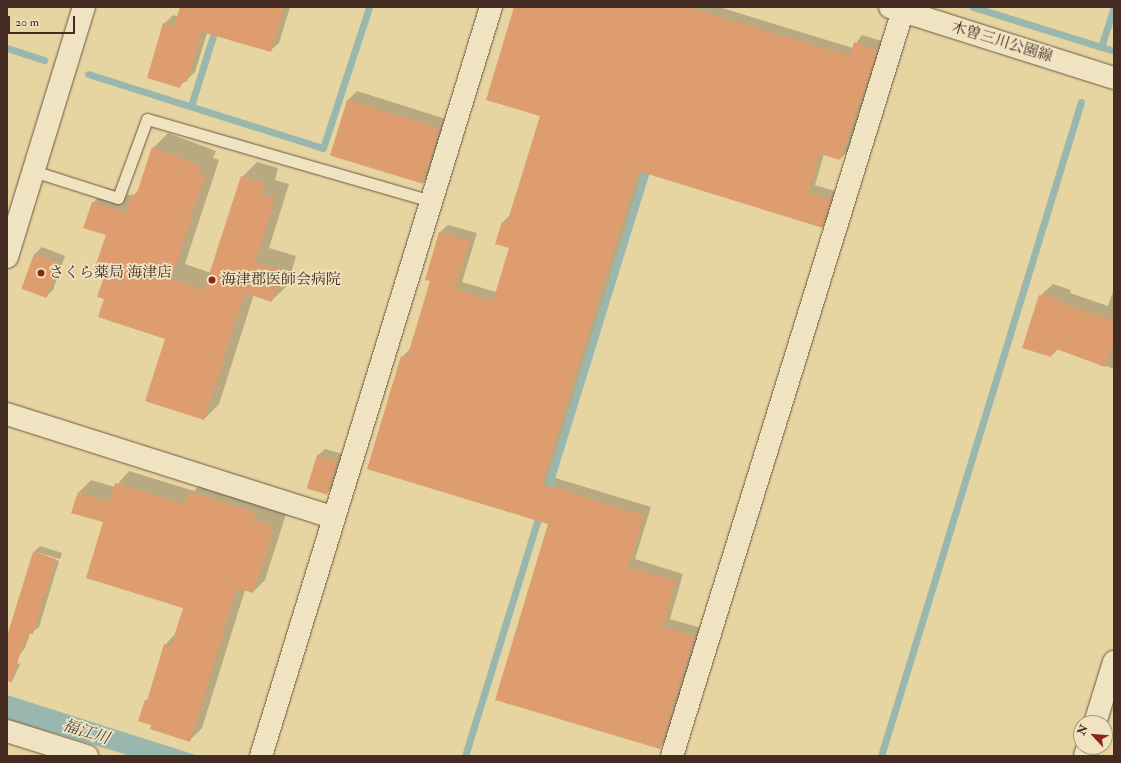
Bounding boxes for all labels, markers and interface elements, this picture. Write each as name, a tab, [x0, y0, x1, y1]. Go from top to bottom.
scale bar	[10, 8, 77, 34]
text: 20 m	[15, 15, 39, 30]
street label: 木曽三川公園線	[949, 18, 1055, 66]
place label: さくら薬局 海津店	[49, 264, 172, 282]
marker: さくら薬局 海津店	[36, 268, 46, 278]
place label: 海津郡医師会病院	[221, 271, 341, 289]
marker: 海津郡医師会病院	[206, 274, 218, 286]
north arrow	[1073, 715, 1113, 755]
water label: 福江川	[60, 716, 112, 748]
text: N	[1075, 723, 1091, 737]

